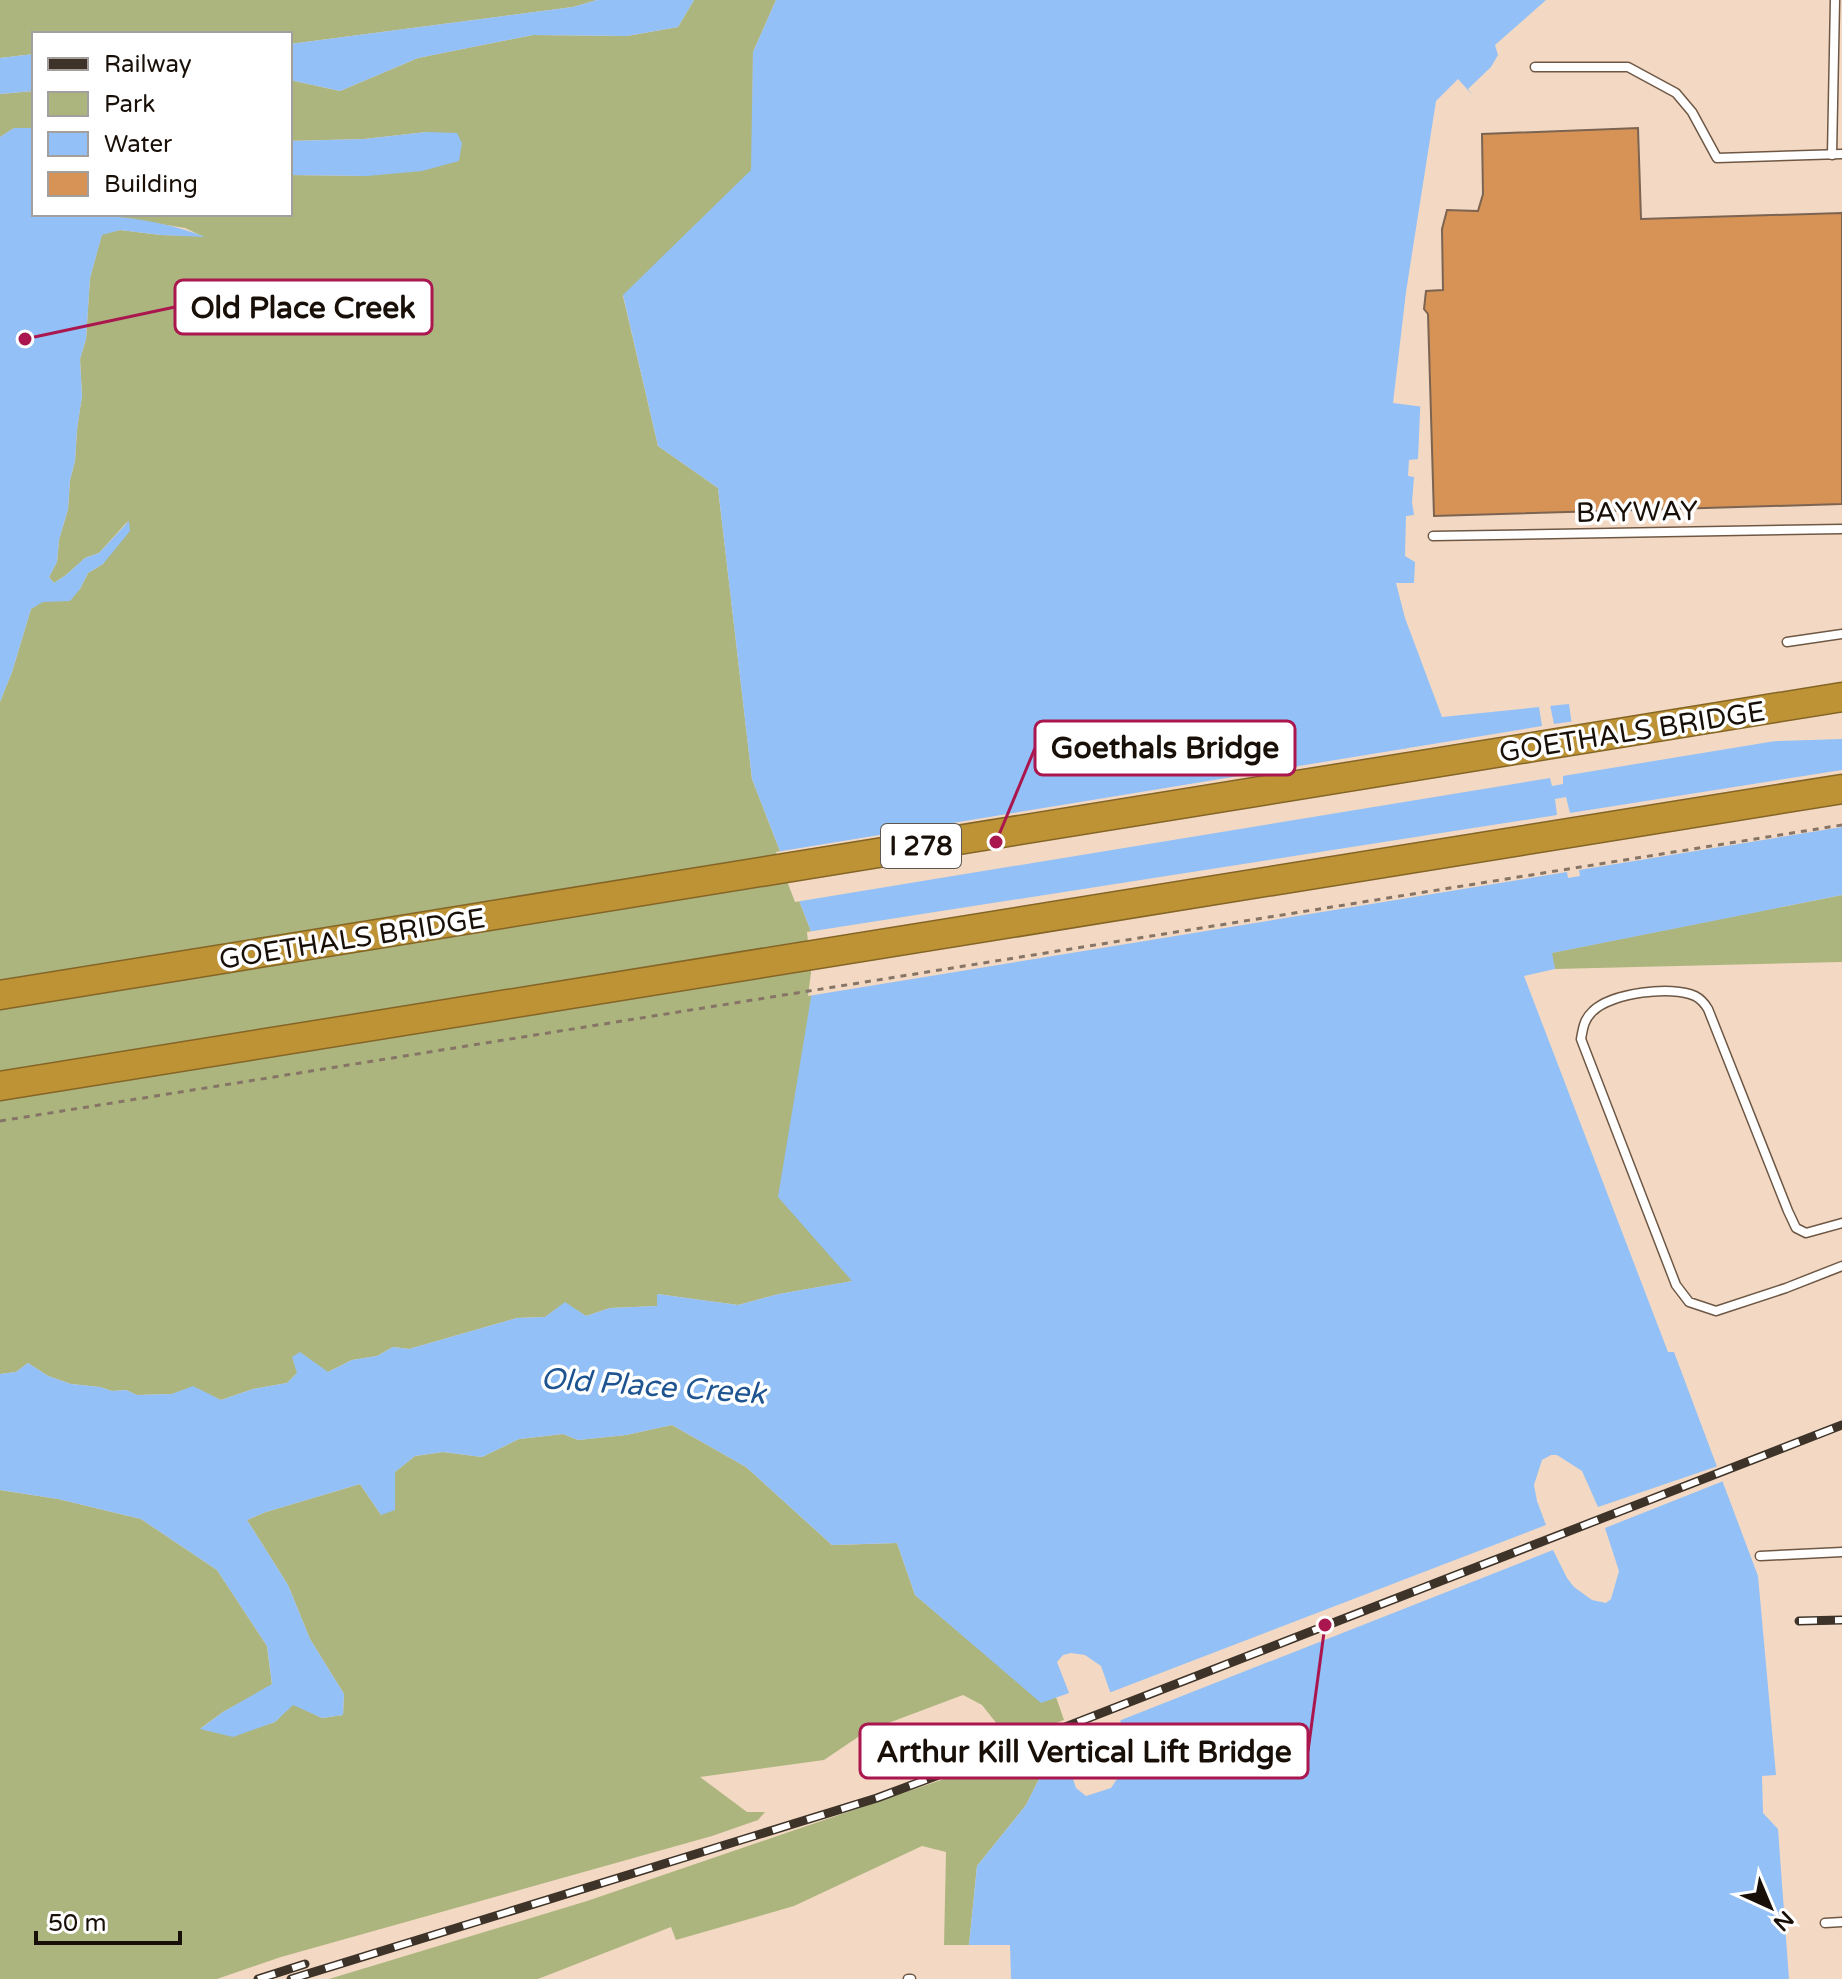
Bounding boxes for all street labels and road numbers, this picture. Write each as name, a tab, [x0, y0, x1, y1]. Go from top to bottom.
street label: BAYWAY	[1576, 494, 1699, 530]
street label: GOETHALS BRIDGE	[1497, 694, 1768, 770]
road number: I 278	[881, 824, 961, 868]
street label: GOETHALS BRIDGE	[217, 901, 488, 977]

